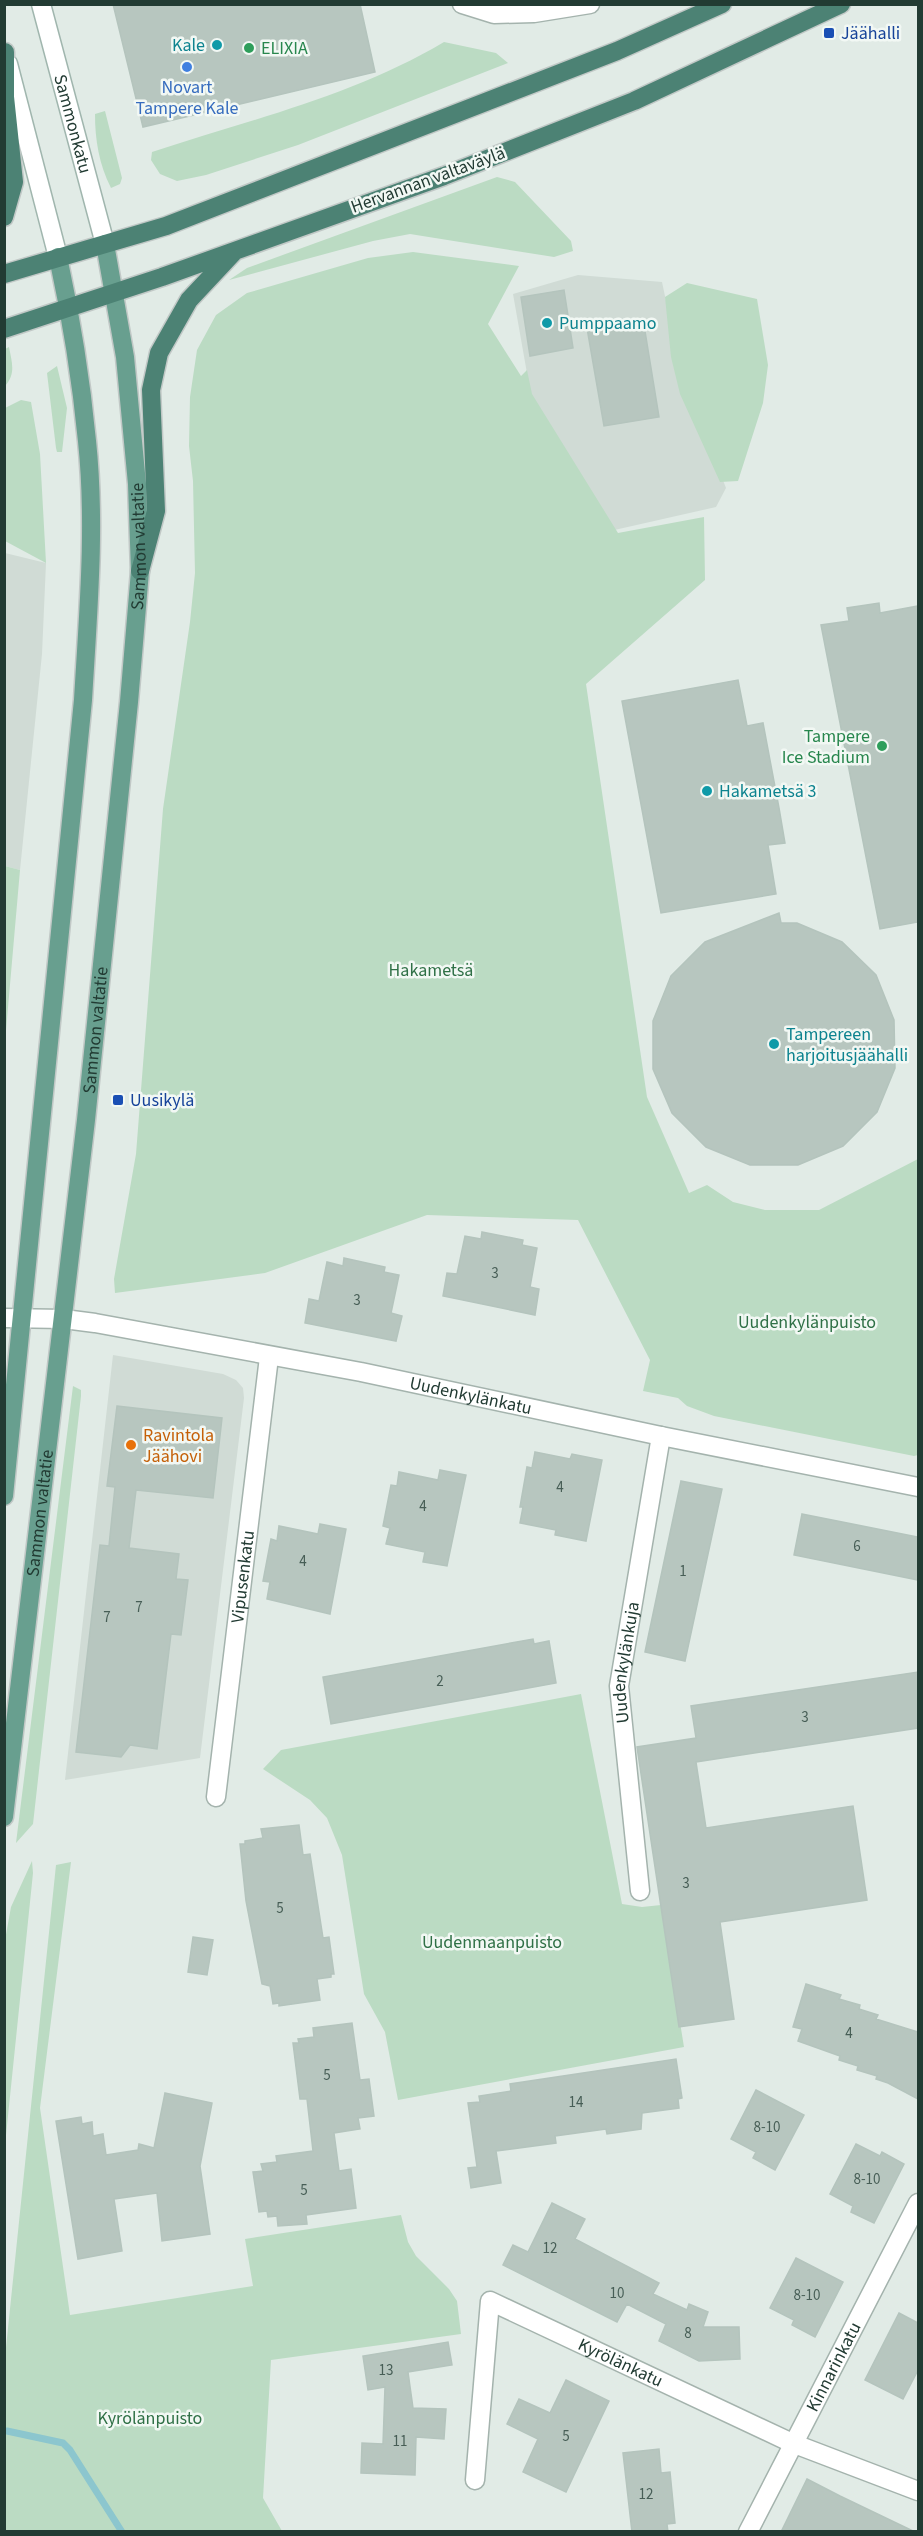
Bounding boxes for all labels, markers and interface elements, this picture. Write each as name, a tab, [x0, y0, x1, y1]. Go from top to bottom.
place label: Jäähalli	[841, 21, 900, 46]
marker: Jäähalli	[822, 26, 836, 40]
place label: Kale	[172, 33, 205, 58]
place label: ELIXIA	[261, 36, 308, 61]
marker: Kale	[210, 38, 224, 52]
marker: ELIXIA	[242, 41, 256, 55]
marker: Novart Tampere Kale	[180, 60, 194, 74]
street label: Sammonkatu	[48, 71, 98, 176]
place label: Novart Tampere Kale	[136, 75, 239, 121]
street label: Hervannan valtaväylä	[347, 140, 509, 220]
place label: Pumppaamo	[559, 311, 656, 336]
marker: Pumppaamo	[540, 316, 554, 330]
street label: Sammon valtatie	[124, 482, 153, 611]
place label: Tampere Ice Stadium	[782, 724, 870, 770]
marker: Tampere Ice Stadium	[875, 739, 889, 753]
place label: Hakametsä 3	[719, 779, 816, 804]
marker: Hakametsä 3	[700, 784, 714, 798]
park label: Hakametsä	[389, 958, 473, 983]
street label: Sammon valtatie	[76, 966, 114, 1095]
place label: Tampereen harjoitusjäähalli	[786, 1022, 908, 1068]
marker: Tampereen harjoitusjäähalli	[767, 1037, 781, 1051]
place label: Uusikylä	[130, 1088, 194, 1113]
marker: Uusikylä	[111, 1093, 125, 1107]
house number: 3	[491, 1263, 499, 1284]
house number: 3	[353, 1290, 361, 1311]
park label: Uudenkylänpuisto	[738, 1310, 876, 1335]
street label: Uudenkylänkatu	[407, 1370, 534, 1421]
place label: Ravintola Jäähovi	[143, 1423, 214, 1469]
marker: Ravintola Jäähovi	[124, 1438, 138, 1452]
street label: Sammon valtatie	[20, 1448, 60, 1578]
house number: 4	[556, 1477, 564, 1498]
house number: 4	[419, 1496, 427, 1517]
street label: Vipusenkatu	[225, 1529, 261, 1624]
house number: 6	[853, 1536, 861, 1557]
house number: 4	[299, 1551, 307, 1572]
house number: 1	[679, 1561, 687, 1582]
house number: 7	[135, 1597, 143, 1618]
street label: Uudenkylänkuja	[606, 1600, 645, 1725]
house number: 7	[103, 1607, 111, 1628]
house number: 2	[436, 1671, 444, 1692]
house number: 3	[801, 1707, 809, 1728]
house number: 3	[682, 1873, 690, 1894]
house number: 5	[276, 1898, 284, 1919]
park label: Uudenmaanpuisto	[422, 1930, 562, 1955]
house number: 4	[845, 2023, 853, 2044]
house number: 5	[323, 2065, 331, 2086]
house number: 14	[569, 2092, 584, 2113]
house number: 8-10	[753, 2117, 781, 2138]
house number: 8-10	[853, 2169, 881, 2190]
house number: 5	[300, 2180, 308, 2201]
house number: 12	[543, 2238, 557, 2259]
house number: 10	[610, 2283, 624, 2304]
house number: 8-10	[793, 2285, 821, 2306]
street label: Kinnarinkatu	[800, 2318, 867, 2416]
house number: 8	[684, 2323, 692, 2344]
street label: Kyrölänkatu	[574, 2332, 667, 2393]
house number: 13	[379, 2360, 393, 2381]
park label: Kyrölänpuisto	[98, 2406, 202, 2431]
house number: 5	[562, 2426, 570, 2447]
house number: 11	[393, 2431, 407, 2452]
house number: 12	[639, 2484, 653, 2505]

